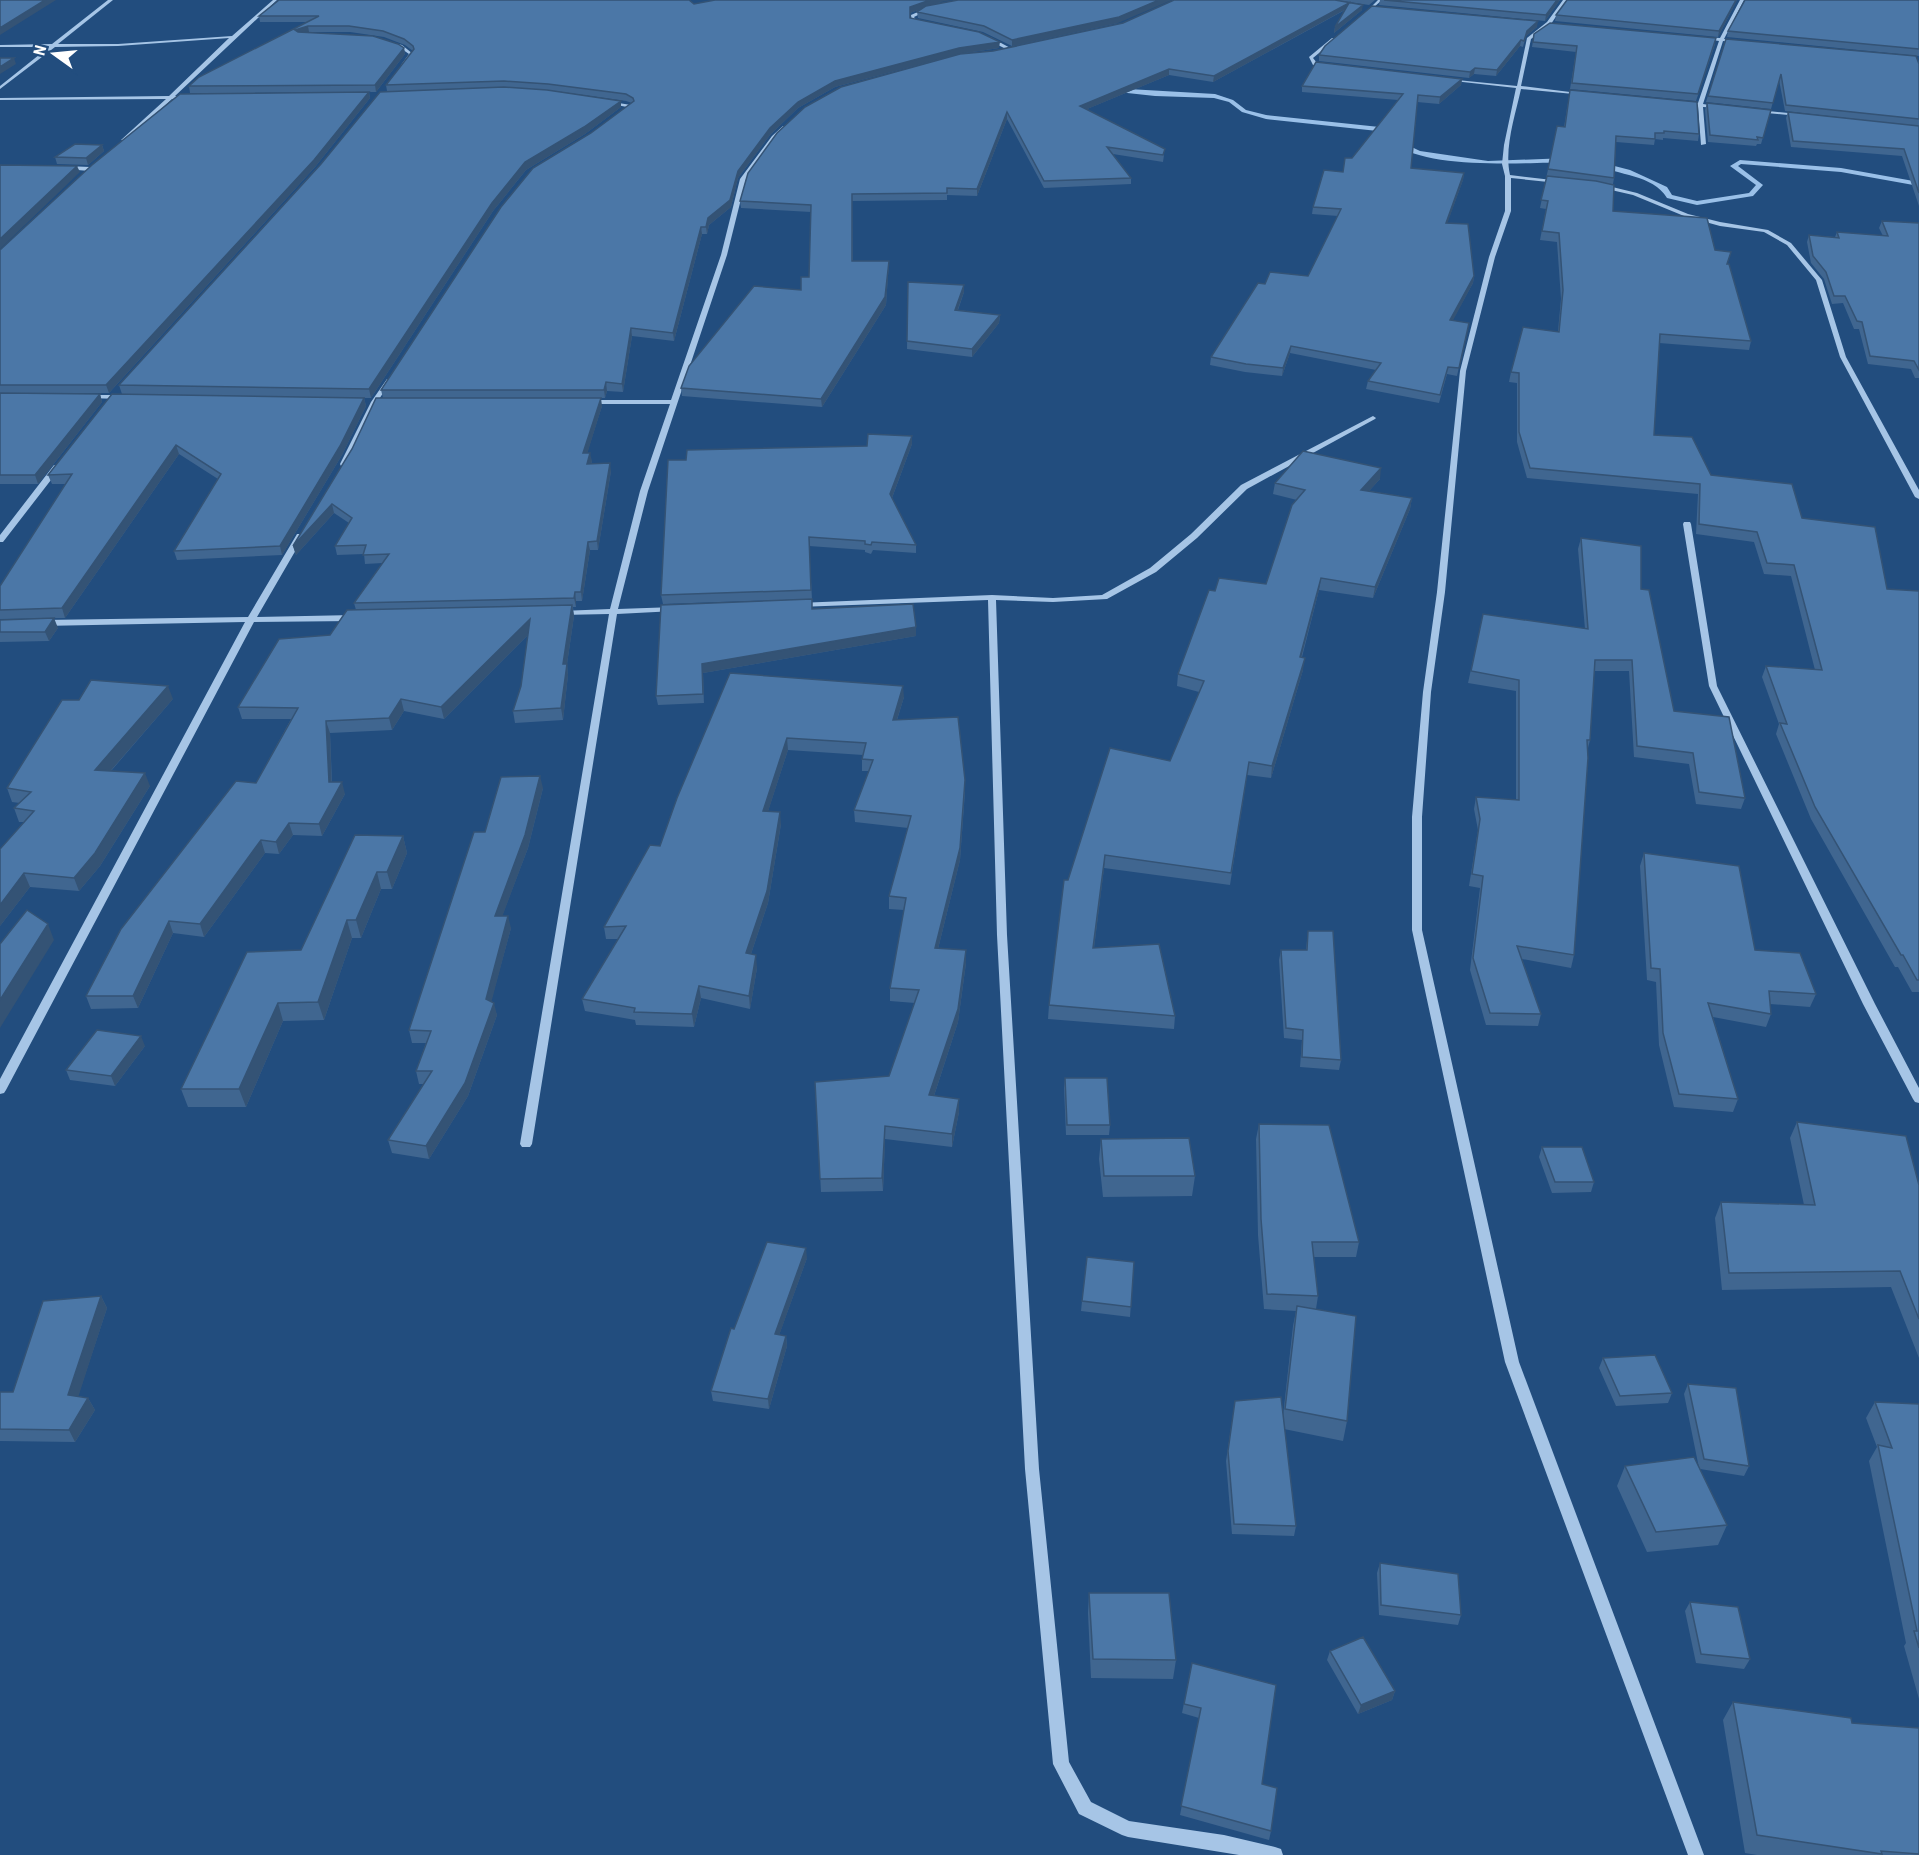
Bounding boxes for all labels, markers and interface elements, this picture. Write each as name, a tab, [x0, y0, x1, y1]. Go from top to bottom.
north arrow	[24, 24, 84, 84]
text: N	[30, 43, 50, 57]

